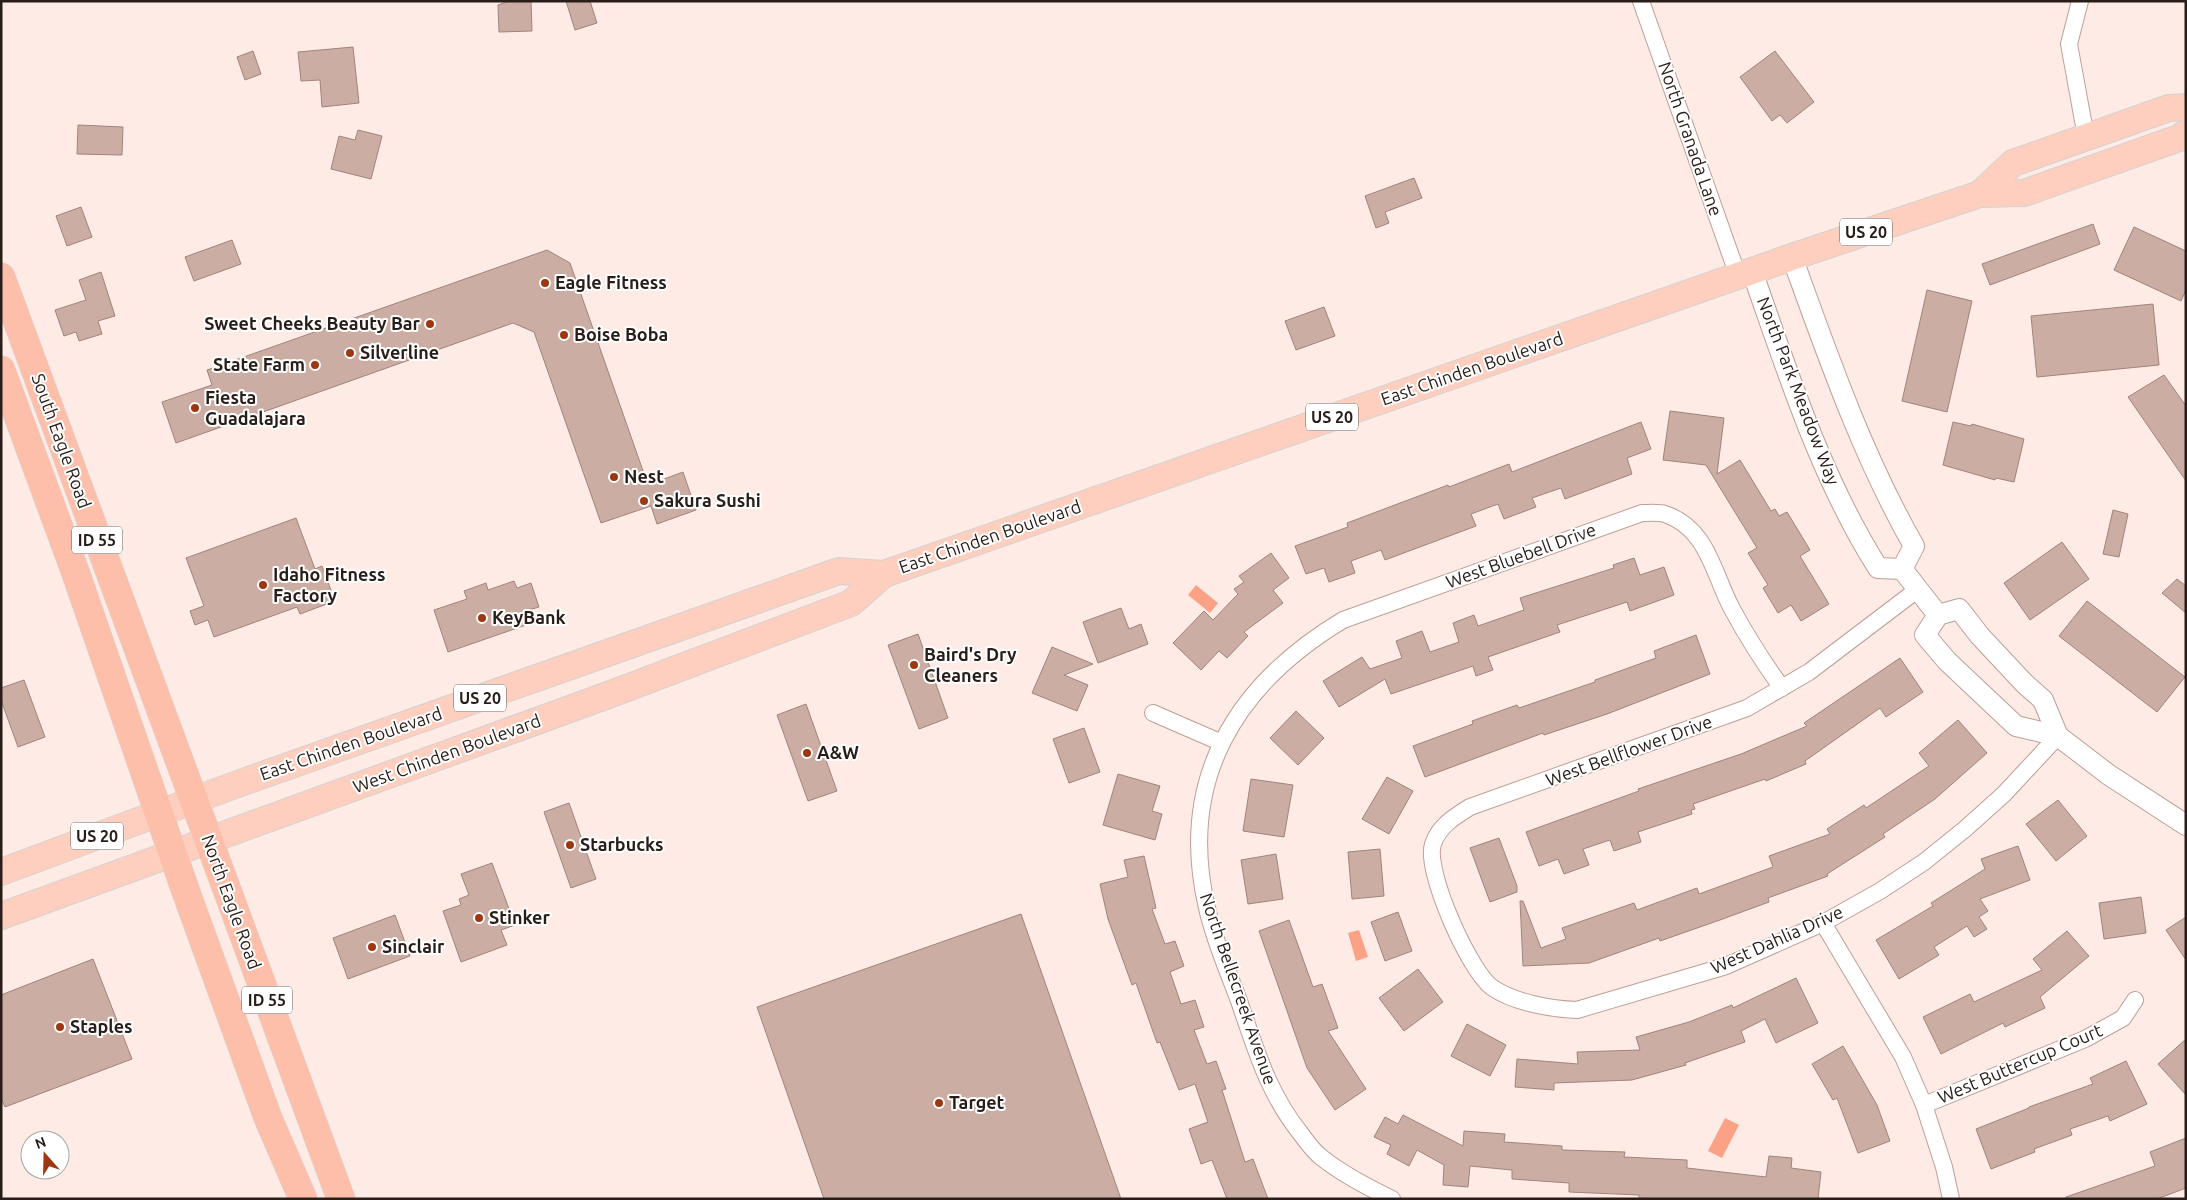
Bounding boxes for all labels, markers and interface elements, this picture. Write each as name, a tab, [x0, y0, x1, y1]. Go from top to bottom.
street label: North Granada Lane	[1655, 59, 1727, 218]
road number: US 20	[1840, 218, 1892, 246]
place label: Eagle Fitness	[555, 272, 667, 292]
marker: Eagle Fitness	[539, 277, 551, 289]
street label: North Park Meadow Way	[1754, 294, 1844, 488]
place label: Sweet Cheeks Beauty Bar	[204, 313, 421, 333]
marker: Sweet Cheeks Beauty Bar	[424, 318, 436, 330]
place label: Boise Boba	[574, 324, 668, 344]
street label: East Chinden Boulevard	[1378, 327, 1565, 409]
marker: Boise Boba	[558, 329, 570, 341]
place label: Silverline	[360, 342, 439, 362]
marker: Silverline	[344, 347, 356, 359]
place label: State Farm	[213, 354, 305, 374]
marker: State Farm	[309, 359, 321, 371]
street label: South Eagle Road	[28, 371, 96, 511]
place label: Fiesta Guadalajara	[205, 387, 306, 428]
marker: Fiesta Guadalajara	[189, 402, 201, 414]
road number: US 20	[1306, 404, 1358, 431]
place label: Nest	[624, 466, 664, 486]
marker: Nest	[608, 471, 620, 483]
place label: Sakura Sushi	[654, 490, 761, 510]
marker: Sakura Sushi	[638, 495, 650, 507]
street label: East Chinden Boulevard	[896, 495, 1083, 577]
street label: West Bluebell Drive	[1443, 519, 1598, 592]
road number: ID 55	[72, 526, 122, 554]
place label: Idaho Fitness Factory	[273, 564, 385, 605]
marker: Idaho Fitness Factory	[257, 579, 269, 591]
place label: KeyBank	[492, 607, 566, 627]
marker: KeyBank	[476, 612, 488, 624]
place label: Baird's Dry Cleaners	[924, 644, 1017, 685]
marker: Baird's Dry Cleaners	[908, 659, 920, 671]
road number: US 20	[454, 684, 506, 711]
street label: East Chinden Boulevard	[257, 702, 444, 784]
street label: West Chinden Boulevard	[350, 710, 543, 796]
street label: West Bellflower Drive	[1543, 711, 1715, 789]
place label: A&W	[817, 742, 859, 762]
marker: A&W	[801, 747, 813, 759]
road number: US 20	[71, 822, 123, 849]
street label: North Eagle Road	[198, 832, 266, 972]
place label: Starbucks	[580, 834, 664, 854]
marker: Starbucks	[564, 839, 576, 851]
street label: North Bellecreek Avenue	[1197, 890, 1281, 1087]
street label: West Dahlia Drive	[1707, 901, 1846, 977]
place label: Stinker	[489, 907, 550, 927]
marker: Stinker	[473, 912, 485, 924]
place label: Sinclair	[382, 936, 445, 956]
marker: Sinclair	[366, 941, 378, 953]
road number: ID 55	[242, 986, 292, 1014]
place label: Staples	[70, 1016, 133, 1036]
street label: West Buttercup Court	[1934, 1019, 2105, 1107]
marker: Staples	[54, 1021, 66, 1033]
place label: Target	[949, 1092, 1005, 1112]
marker: Target	[933, 1097, 945, 1109]
north arrow	[20, 1130, 70, 1180]
text: N	[33, 1133, 48, 1152]

